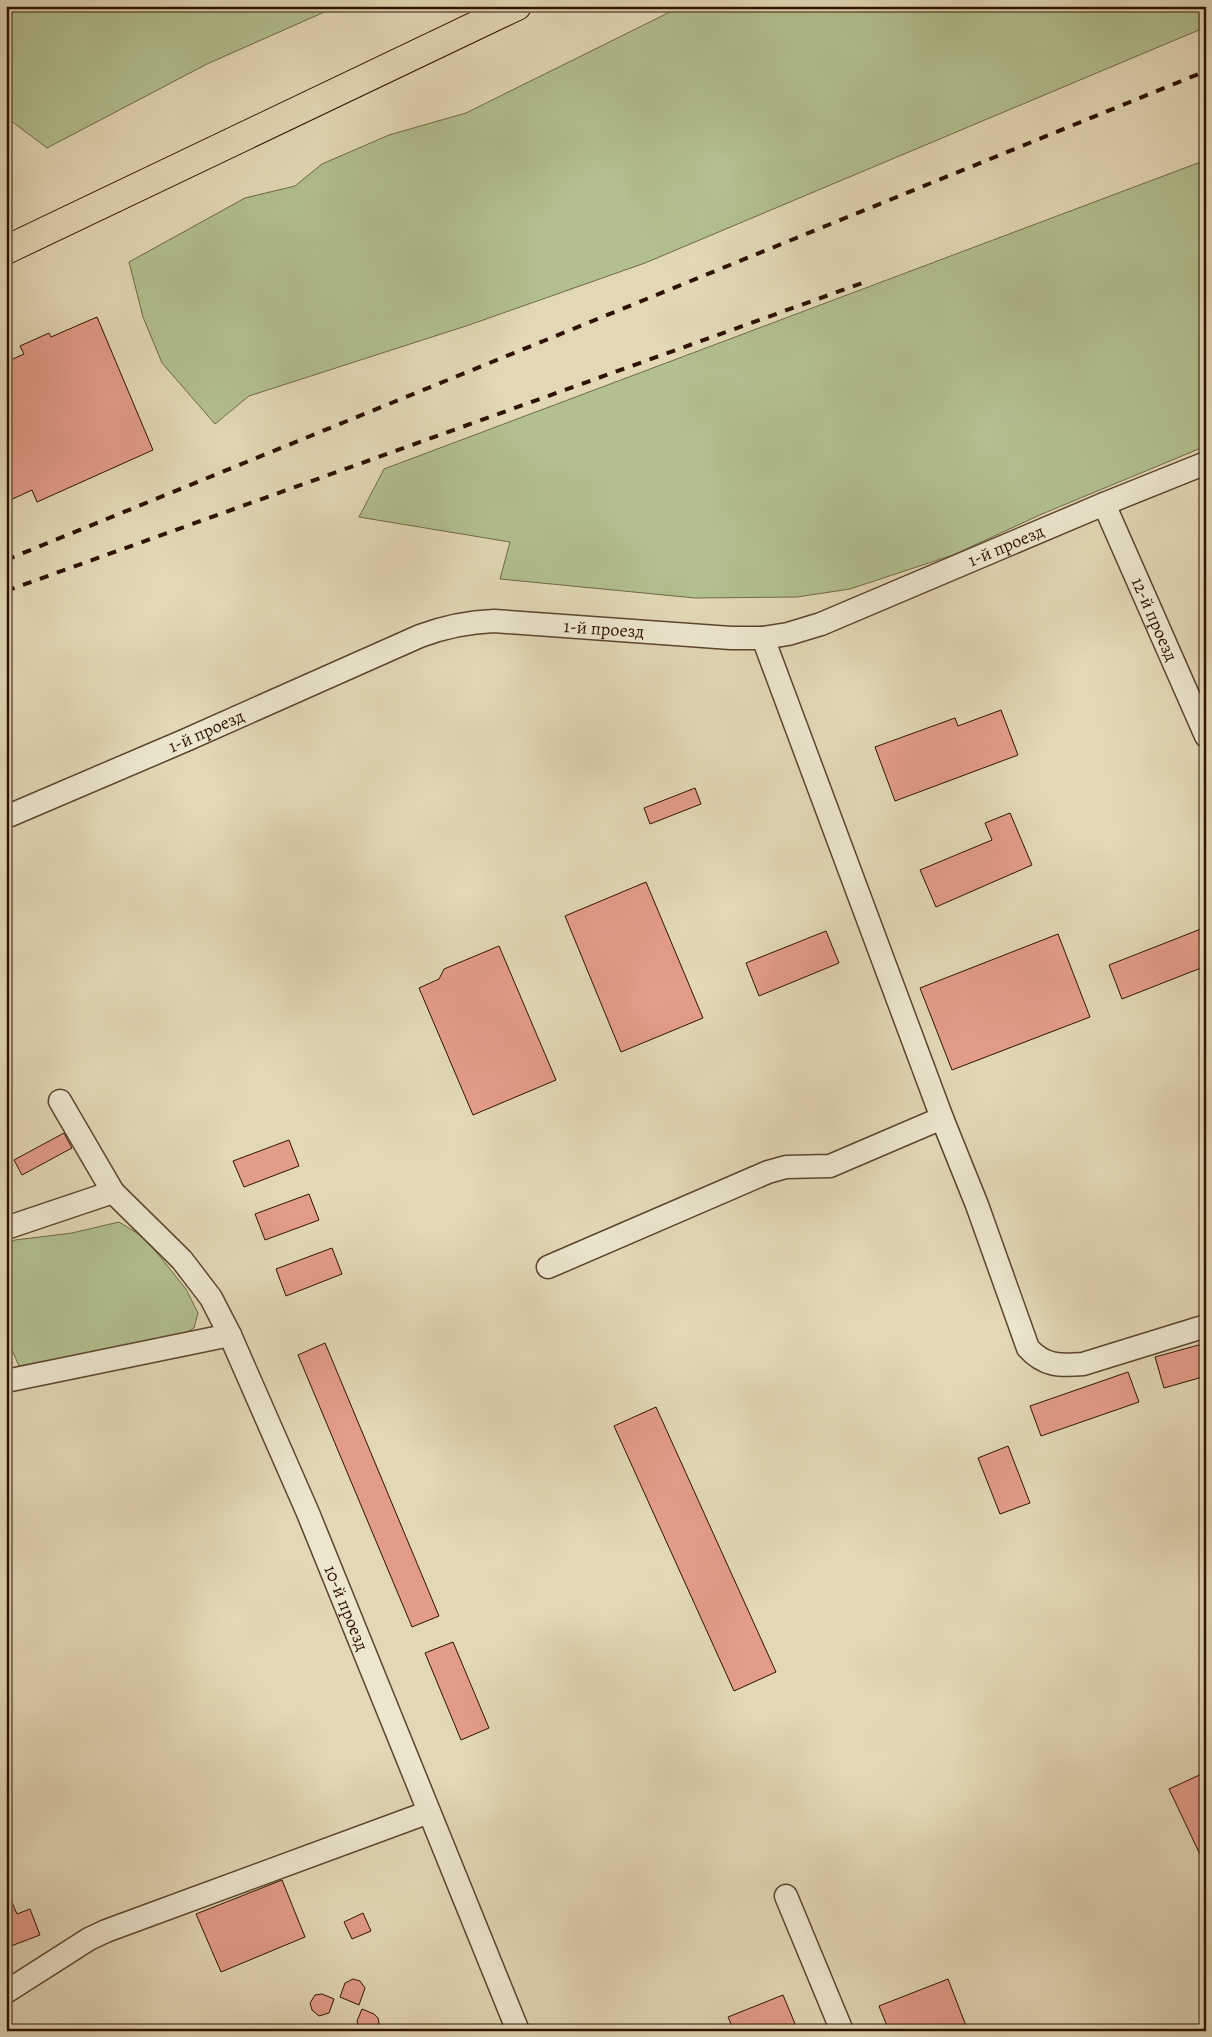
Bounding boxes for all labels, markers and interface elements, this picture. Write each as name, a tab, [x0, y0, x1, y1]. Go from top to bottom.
street label: 1-й проезд	[964, 519, 1048, 572]
street label: 12-й проезд	[1126, 574, 1184, 665]
street label: 1-й проезд	[563, 614, 645, 644]
street label: 1-й проезд	[165, 704, 248, 758]
street label: 10-й проезд	[318, 1562, 375, 1655]

